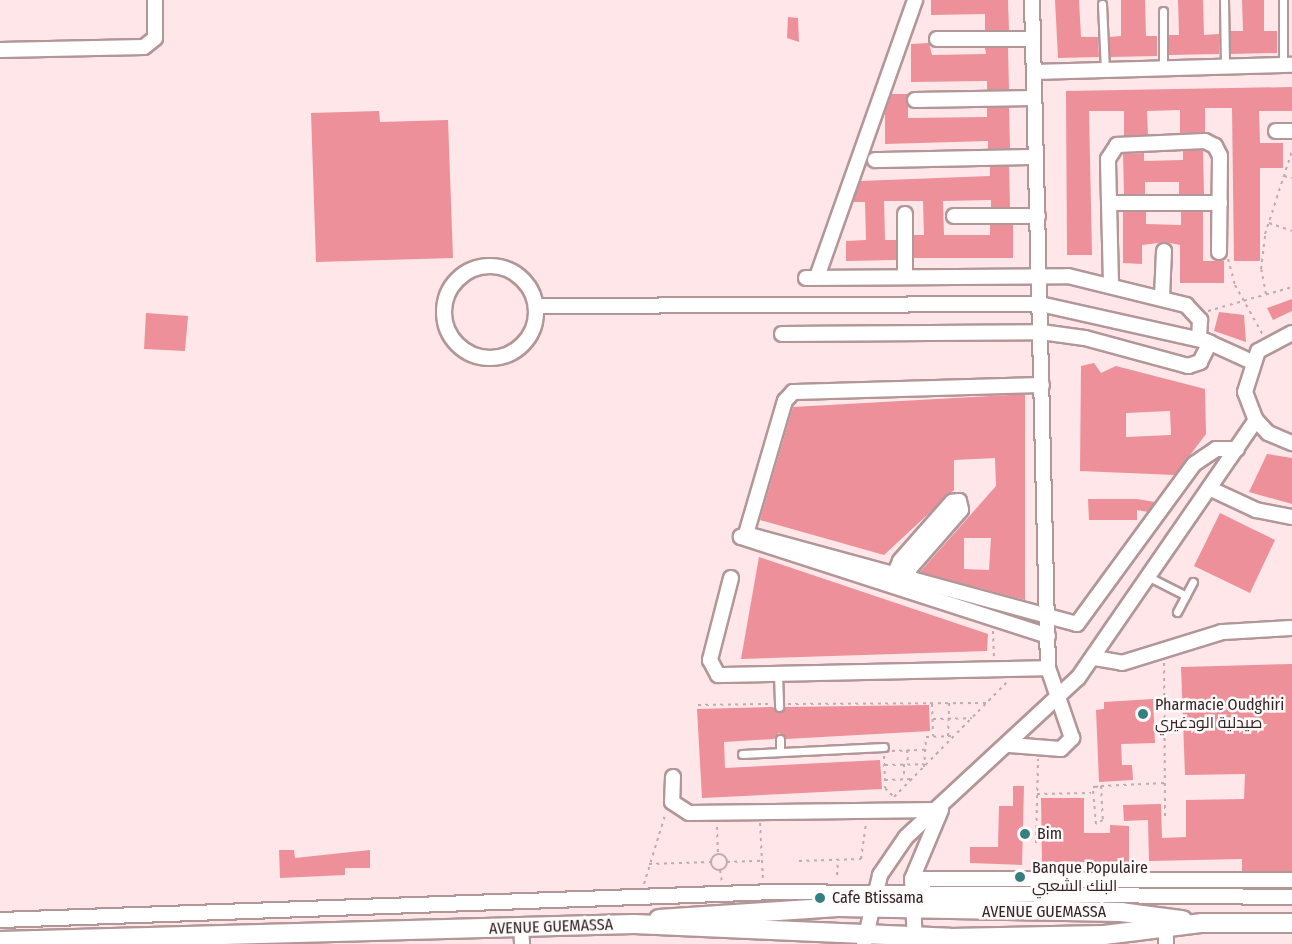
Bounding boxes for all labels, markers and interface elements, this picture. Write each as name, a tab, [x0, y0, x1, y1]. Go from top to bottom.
place label: Pharmacie Oudghiri صيدلية الودغيري	[1155, 695, 1284, 733]
marker: Pharmacie Oudghiri صيدلية الودغيري	[1136, 707, 1150, 721]
place label: Bim	[1037, 824, 1062, 844]
marker: Bim	[1018, 827, 1032, 841]
place label: Banque Populaire البنك الشعبي	[1032, 858, 1148, 896]
marker: Banque Populaire البنك الشعبي	[1013, 870, 1027, 884]
place label: Cafe Btissama	[832, 888, 924, 908]
marker: Cafe Btissama	[813, 891, 827, 905]
street label: AVENUE GUEMASSA	[982, 902, 1106, 922]
street label: AVENUE GUEMASSA	[489, 915, 613, 939]

